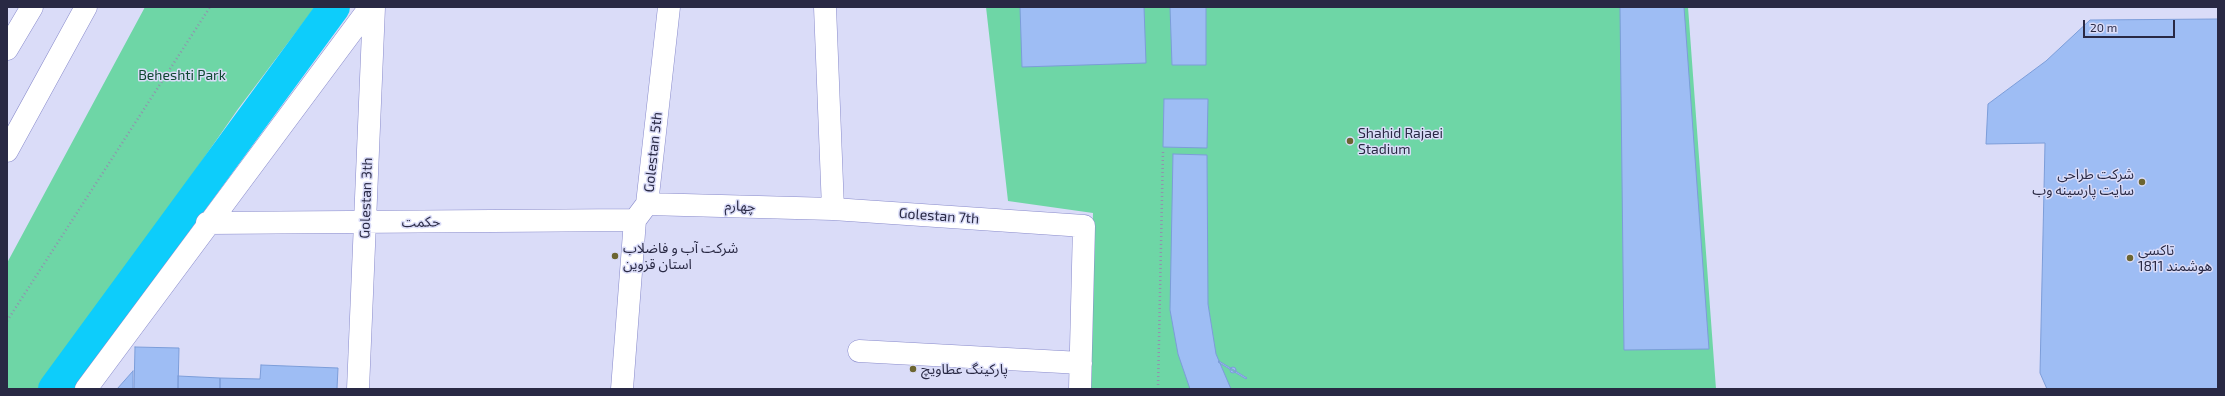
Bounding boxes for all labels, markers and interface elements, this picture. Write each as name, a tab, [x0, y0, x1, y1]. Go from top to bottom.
scale bar	[2085, 12, 2177, 38]
text: 20 m	[2090, 20, 2117, 34]
park label: Beheshti Park	[138, 67, 226, 83]
street label: Golestan 5th	[640, 111, 666, 193]
place label: Shahid Rajaei Stadium	[1358, 125, 1443, 158]
marker: Shahid Rajaei Stadium	[1345, 136, 1355, 146]
street label: Golestan 3th	[356, 157, 376, 239]
place label: شرکت طراحی سایت پارسینه وب	[2032, 166, 2134, 198]
marker: شرکت طراحی سایت پارسینه وب	[2137, 177, 2147, 187]
street label: چهارم	[724, 197, 756, 215]
street label: Golestan 7th	[898, 205, 980, 227]
street label: حکمت	[401, 213, 441, 231]
place label: شرکت آب و فاضلاب استان قزوین	[623, 240, 738, 272]
place label: تاکسی هوشمند 1811	[2138, 242, 2212, 274]
marker: شرکت آب و فاضلاب استان قزوین	[610, 251, 620, 261]
marker: تاکسی هوشمند 1811	[2125, 253, 2135, 263]
place label: پارکینگ عطاویچ	[921, 361, 1008, 377]
marker: پارکینگ عطاویچ	[908, 364, 918, 374]

